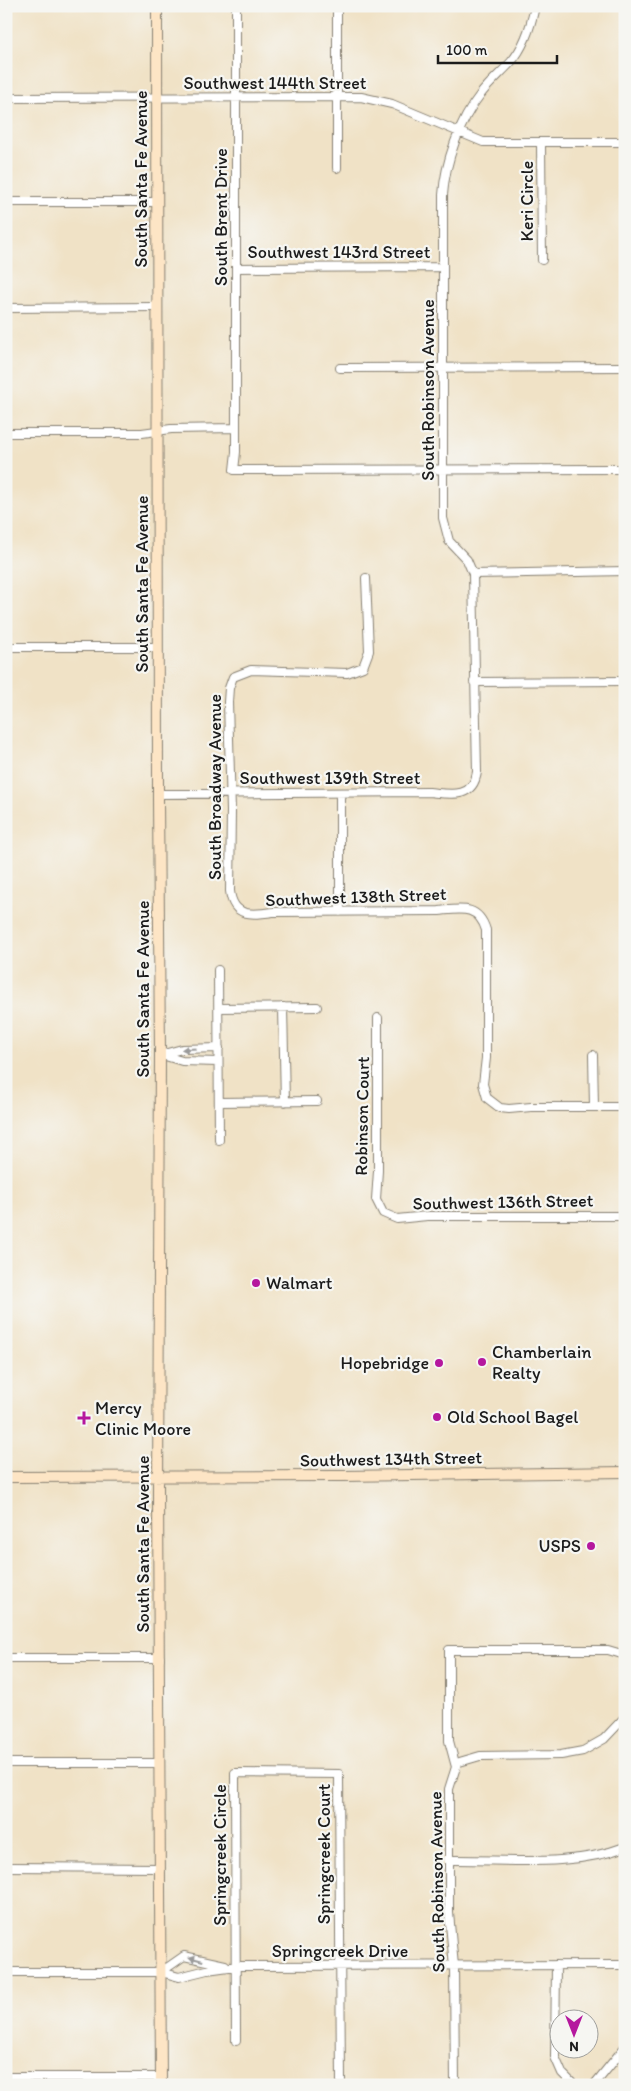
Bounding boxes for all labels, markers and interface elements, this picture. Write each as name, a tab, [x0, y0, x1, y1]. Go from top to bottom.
scale bar	[438, 32, 557, 64]
text: 100 m	[446, 41, 488, 59]
street label: Southwest 144th Street	[183, 72, 367, 94]
street label: South Santa Fe Avenue	[130, 90, 152, 268]
street label: South Brent Drive	[210, 148, 232, 286]
street label: Keri Circle	[516, 161, 538, 241]
street label: Southwest 143rd Street	[248, 241, 431, 263]
street label: South Robinson Avenue	[417, 299, 439, 481]
street label: South Santa Fe Avenue	[131, 495, 153, 673]
street label: South Broadway Avenue	[204, 694, 226, 880]
street label: Southwest 139th Street	[240, 767, 421, 789]
street label: Southwest 138th Street	[265, 883, 447, 911]
street label: South Santa Fe Avenue	[132, 900, 154, 1078]
one-way arrow	[181, 1045, 197, 1053]
street label: Robinson Court	[350, 1056, 374, 1176]
street label: Southwest 136th Street	[412, 1189, 594, 1215]
place label: Walmart	[266, 1272, 333, 1294]
marker: Walmart	[250, 1277, 262, 1289]
place label: Chamberlain Realty	[492, 1341, 592, 1384]
place label: Hopebridge	[341, 1352, 429, 1374]
marker: Chamberlain Realty	[476, 1356, 488, 1368]
marker: Hopebridge	[433, 1357, 445, 1369]
place label: Mercy Clinic Moore	[95, 1397, 191, 1440]
place label: Old School Bagel	[447, 1406, 578, 1428]
marker: Mercy Clinic Moore	[77, 1411, 91, 1425]
marker: Old School Bagel	[431, 1411, 443, 1423]
street label: Southwest 134th Street	[300, 1446, 483, 1472]
street label: South Santa Fe Avenue	[132, 1455, 154, 1633]
place label: USPS	[539, 1535, 581, 1557]
marker: USPS	[585, 1540, 597, 1552]
street label: Springcreek Court	[313, 1783, 335, 1924]
street label: Springcreek Circle	[209, 1784, 231, 1926]
street label: South Robinson Avenue	[424, 1791, 450, 1973]
street label: Springcreek Drive	[272, 1940, 408, 1962]
one-way arrow	[189, 1955, 204, 1963]
north arrow	[548, 2008, 598, 2058]
text: N	[569, 2038, 579, 2055]

